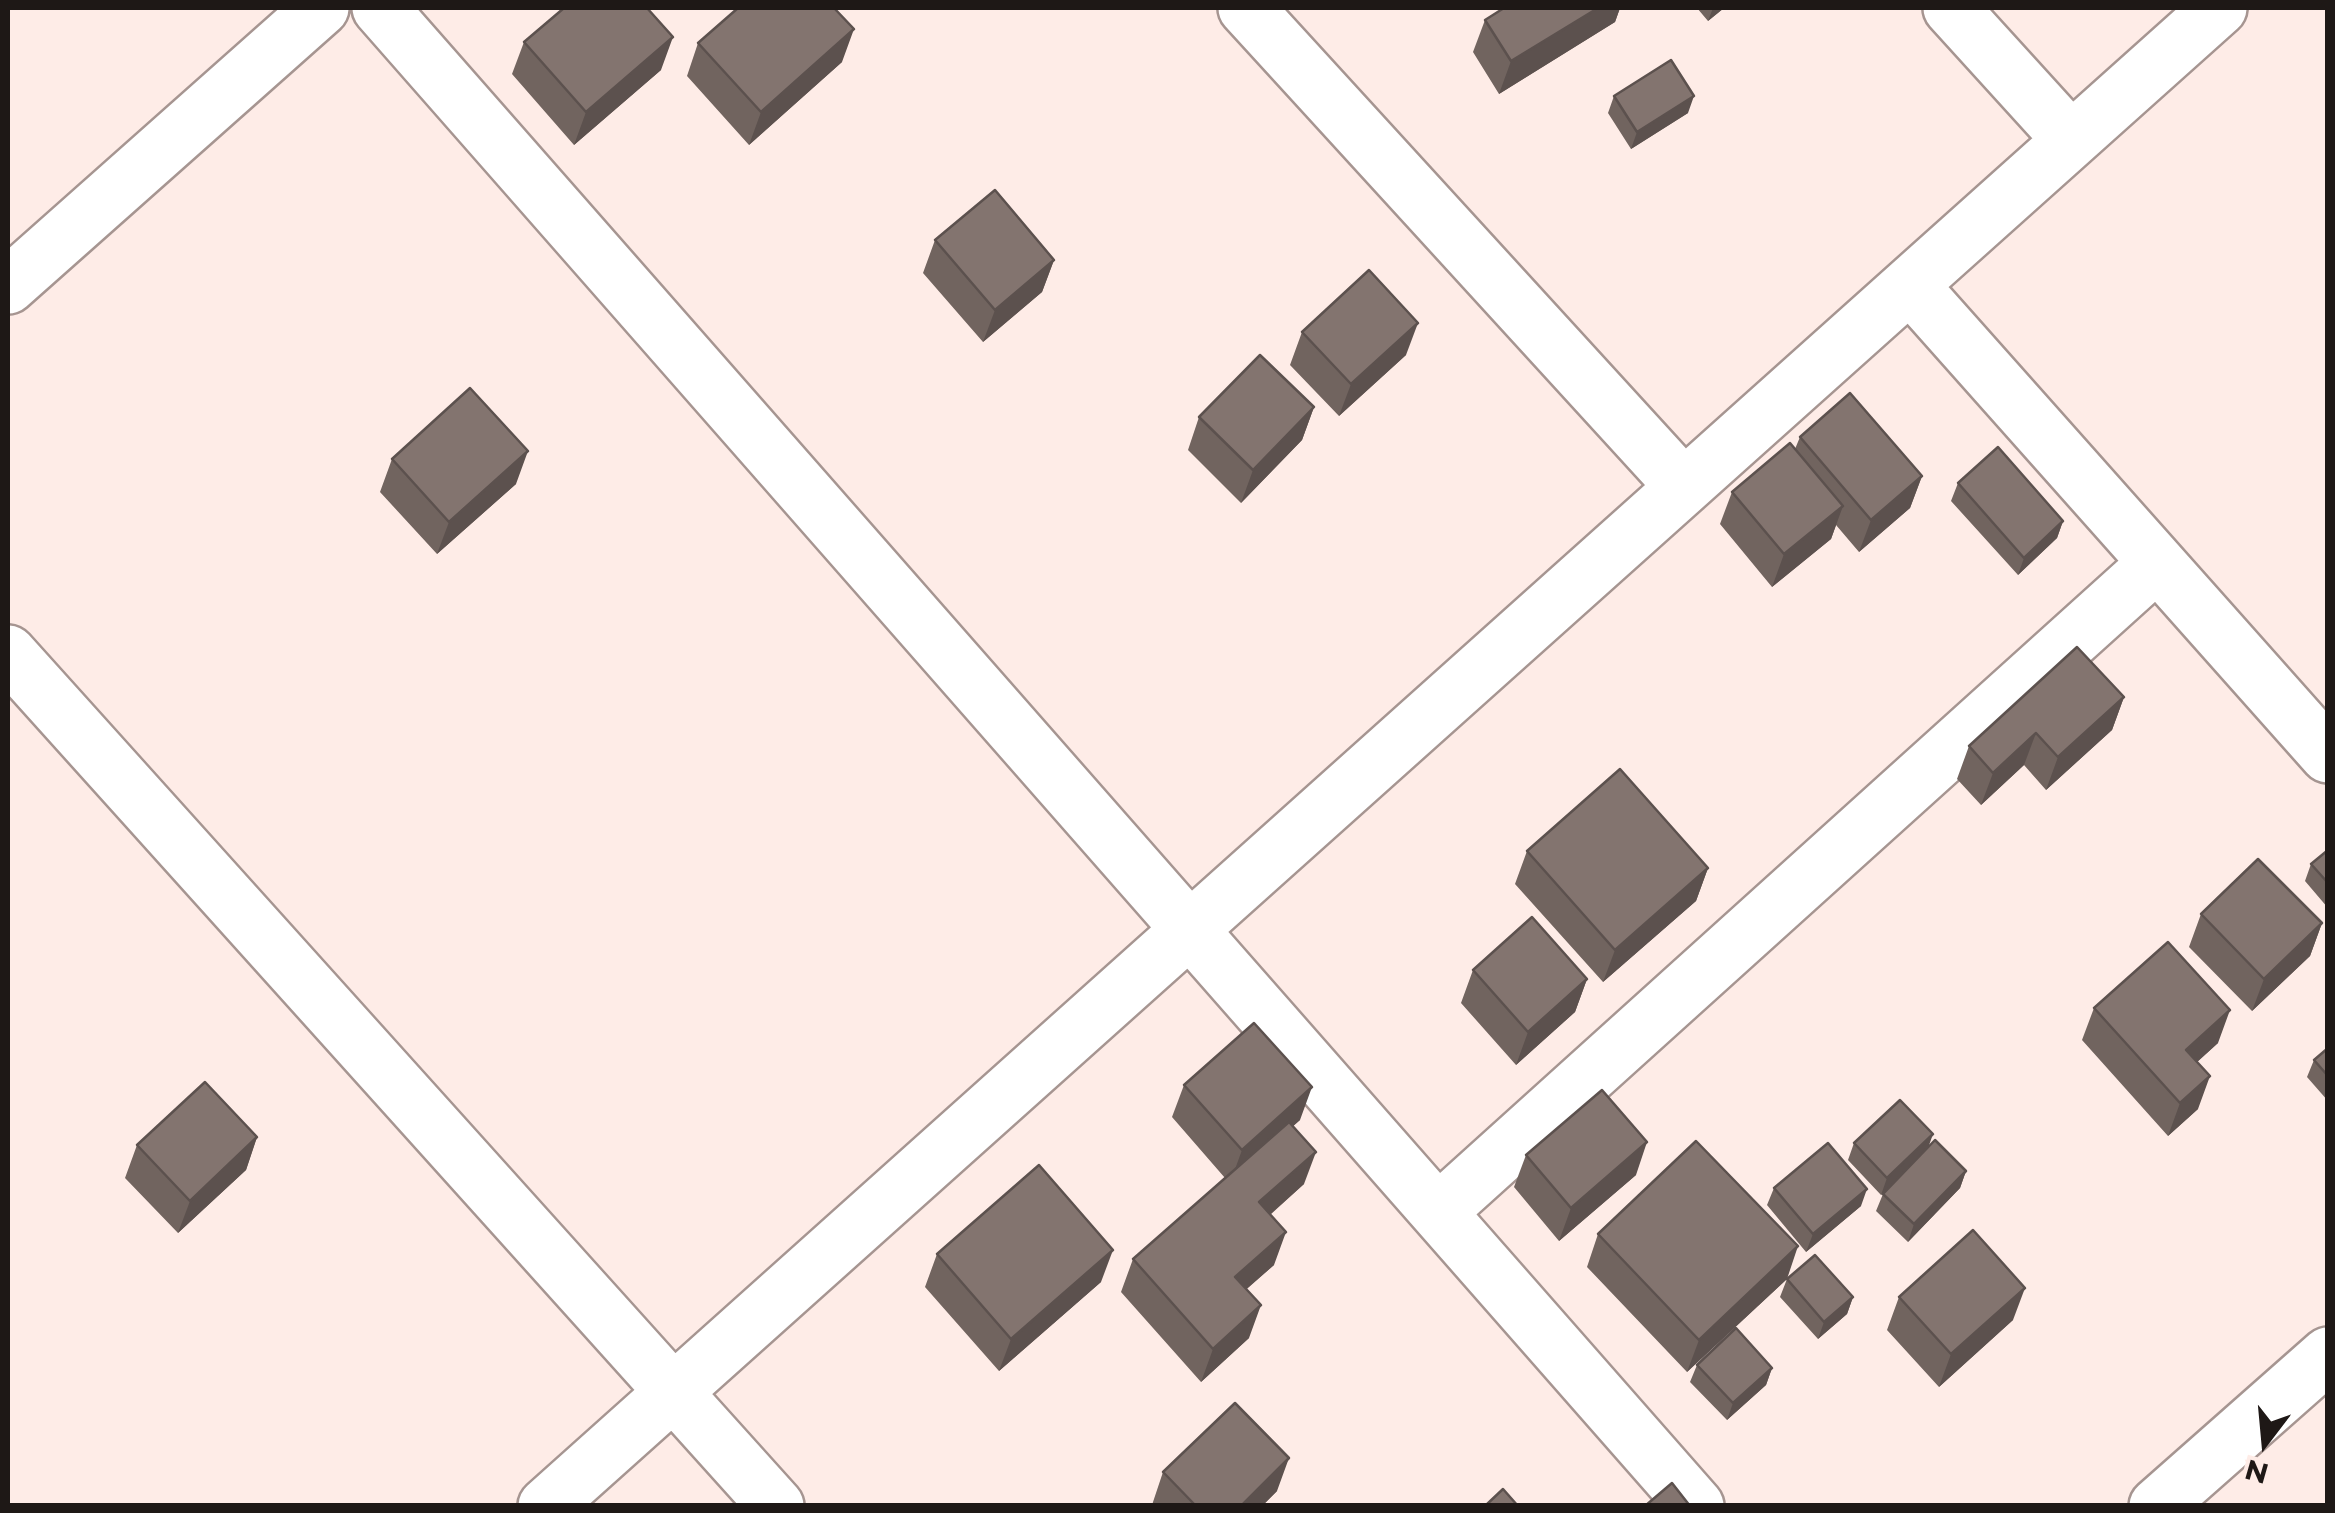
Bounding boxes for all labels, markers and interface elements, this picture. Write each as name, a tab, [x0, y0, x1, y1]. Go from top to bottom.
north arrow	[2215, 1393, 2315, 1493]
text: N	[2241, 1452, 2272, 1491]

